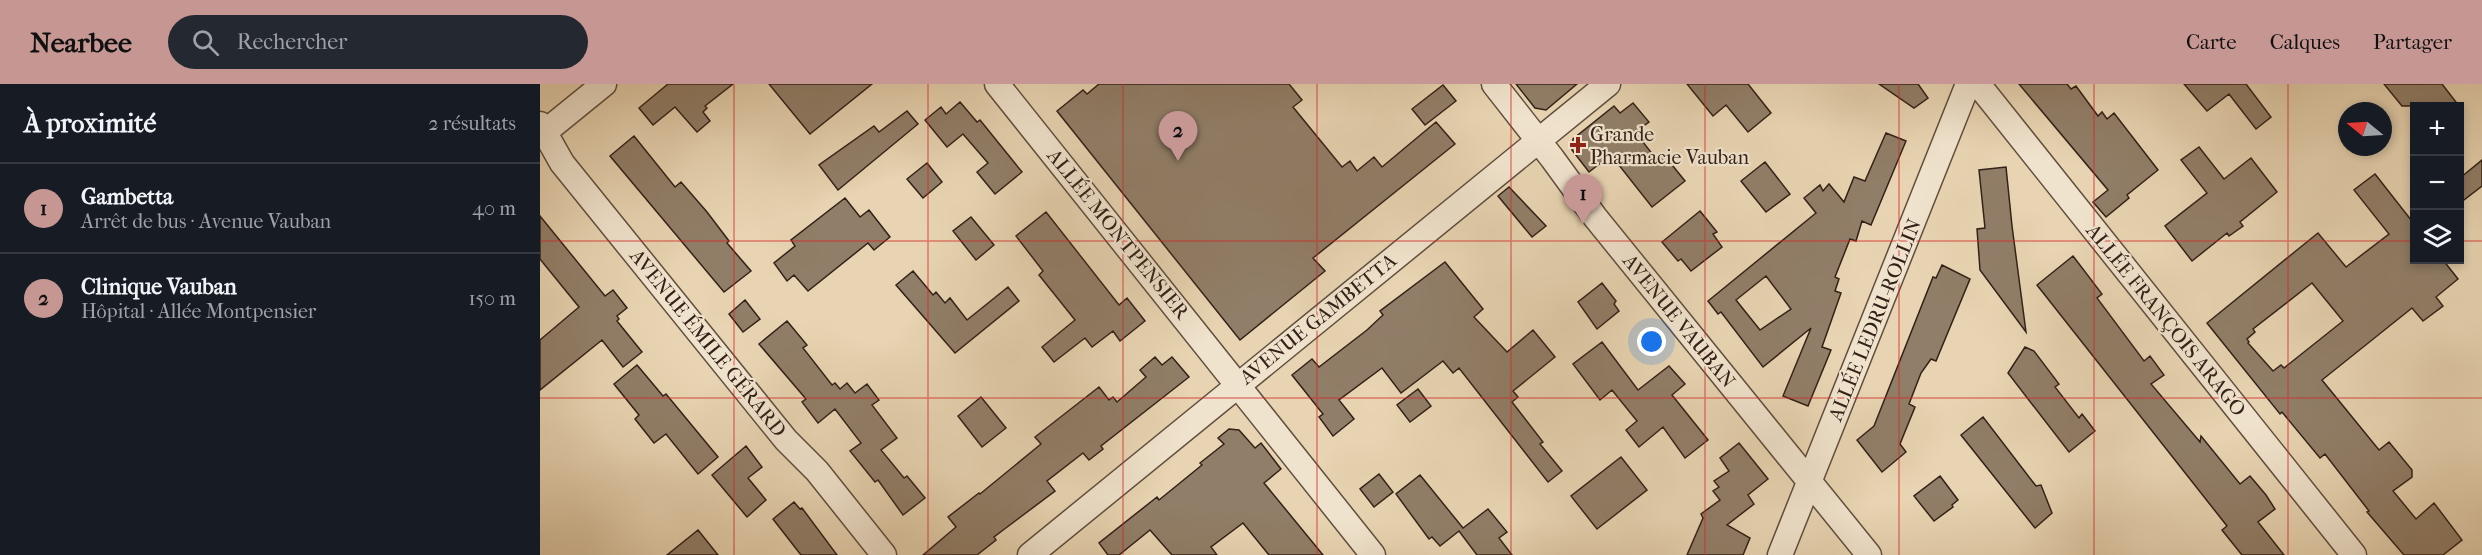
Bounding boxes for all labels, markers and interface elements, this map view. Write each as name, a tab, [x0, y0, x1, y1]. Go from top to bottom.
search box	[168, 15, 588, 69]
text: Nearbee	[30, 26, 132, 59]
icon: search	[189, 26, 222, 59]
text: Rechercher	[237, 29, 347, 55]
text: Carte	[2186, 30, 2237, 54]
text: Calques	[2270, 30, 2340, 54]
text: Partager	[2373, 30, 2452, 54]
north arrow	[2338, 102, 2392, 156]
map controls	[2410, 102, 2464, 264]
button: +	[2410, 102, 2464, 156]
text: À proximité	[24, 108, 156, 139]
text: 2 résultats	[428, 112, 516, 135]
pin: 2	[1158, 112, 1198, 161]
place label: Grande Pharmacie Vauban	[1590, 123, 1750, 169]
marker: Grande Pharmacie Vauban	[1571, 138, 1585, 152]
street label: ALLÉE MONTPENSIER	[1042, 143, 1195, 325]
button: −	[2410, 156, 2464, 210]
pin: 1	[1564, 174, 1602, 224]
text: Gambetta	[81, 184, 173, 210]
text: 1	[40, 197, 47, 220]
text: 40 m	[472, 197, 516, 220]
text: Arrêt de bus · Avenue Vauban	[81, 210, 331, 233]
button: layers	[2410, 210, 2464, 264]
street label: ALLÉE LEDRU-ROLLIN	[1823, 215, 1926, 425]
street label: ALLÉE FRANÇOIS ARAGO	[2080, 218, 2251, 421]
street label: AVENUE ÉMILE GÉRARD	[625, 243, 792, 441]
street label: AVENUE GAMBETTA	[1234, 248, 1402, 390]
street label: AVENUE VAUBAN	[1617, 249, 1740, 392]
text: Clinique Vauban	[81, 274, 237, 300]
text: 2	[38, 287, 49, 310]
text: 150 m	[468, 287, 516, 310]
text: Hôpital · Allée Montpensier	[81, 300, 316, 323]
your location	[1637, 327, 1666, 356]

